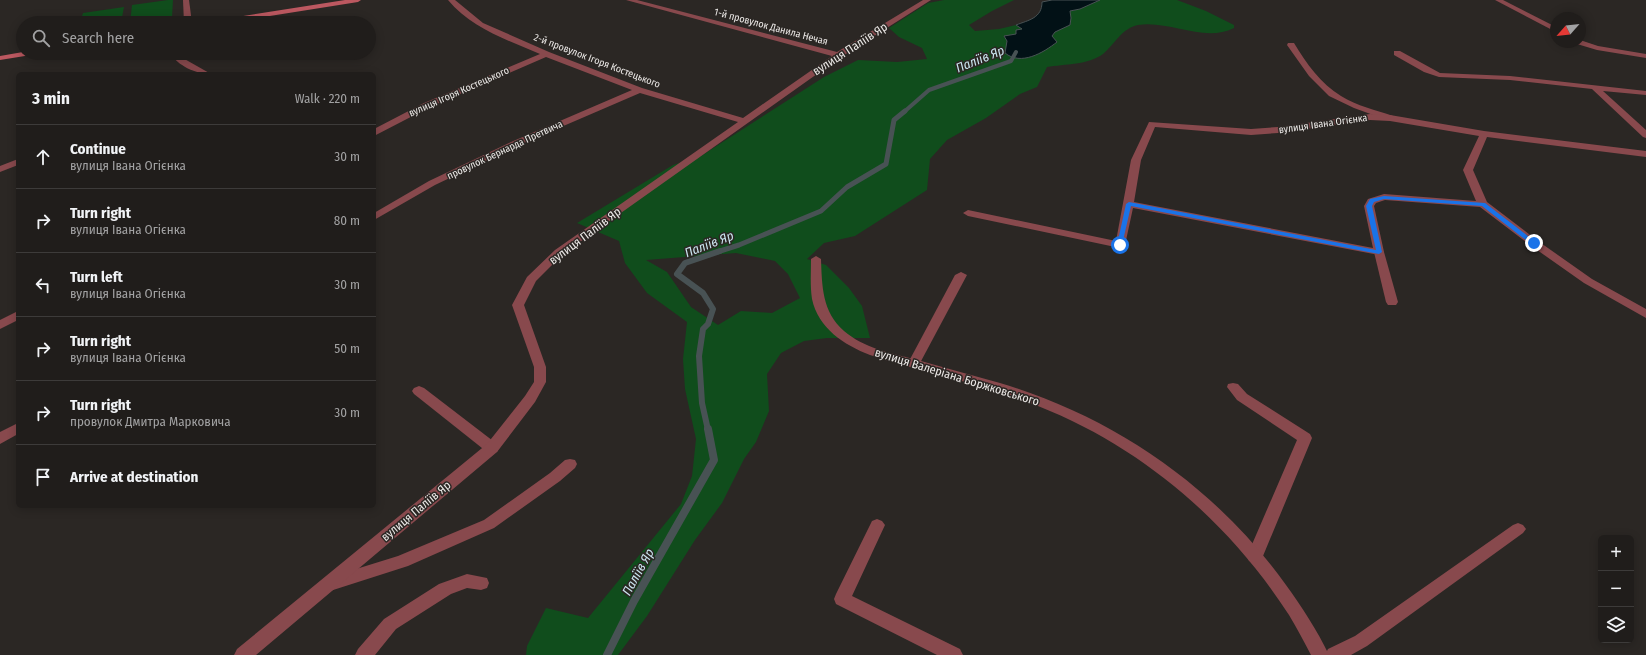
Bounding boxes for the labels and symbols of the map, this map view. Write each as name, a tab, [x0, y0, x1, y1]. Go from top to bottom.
street label: 1-й провулок Данила Нечая	[713, 6, 829, 48]
north arrow	[1550, 12, 1586, 48]
street label: вулиця Паліїв Яр	[810, 20, 890, 78]
street label: 2-й провулок Ігоря Костецького	[532, 31, 662, 91]
water label: Паліїв Яр	[953, 42, 1007, 76]
street label: вулиця Ігоря Костецького	[407, 64, 511, 120]
street label: вулиця Івана Огієнка	[1278, 111, 1368, 136]
street label: провулок Бернарда Претвича	[445, 118, 565, 182]
street label: вулиця Паліїв Яр	[546, 204, 624, 268]
water label: Паліїв Яр	[682, 228, 736, 260]
route end	[1525, 234, 1543, 252]
route start	[1111, 236, 1129, 254]
street label: вулиця Валеріана Боржковського	[873, 345, 1041, 409]
street label: вулиця Паліїв Яр	[379, 478, 453, 544]
water label: Паліїв Яр	[619, 546, 657, 598]

